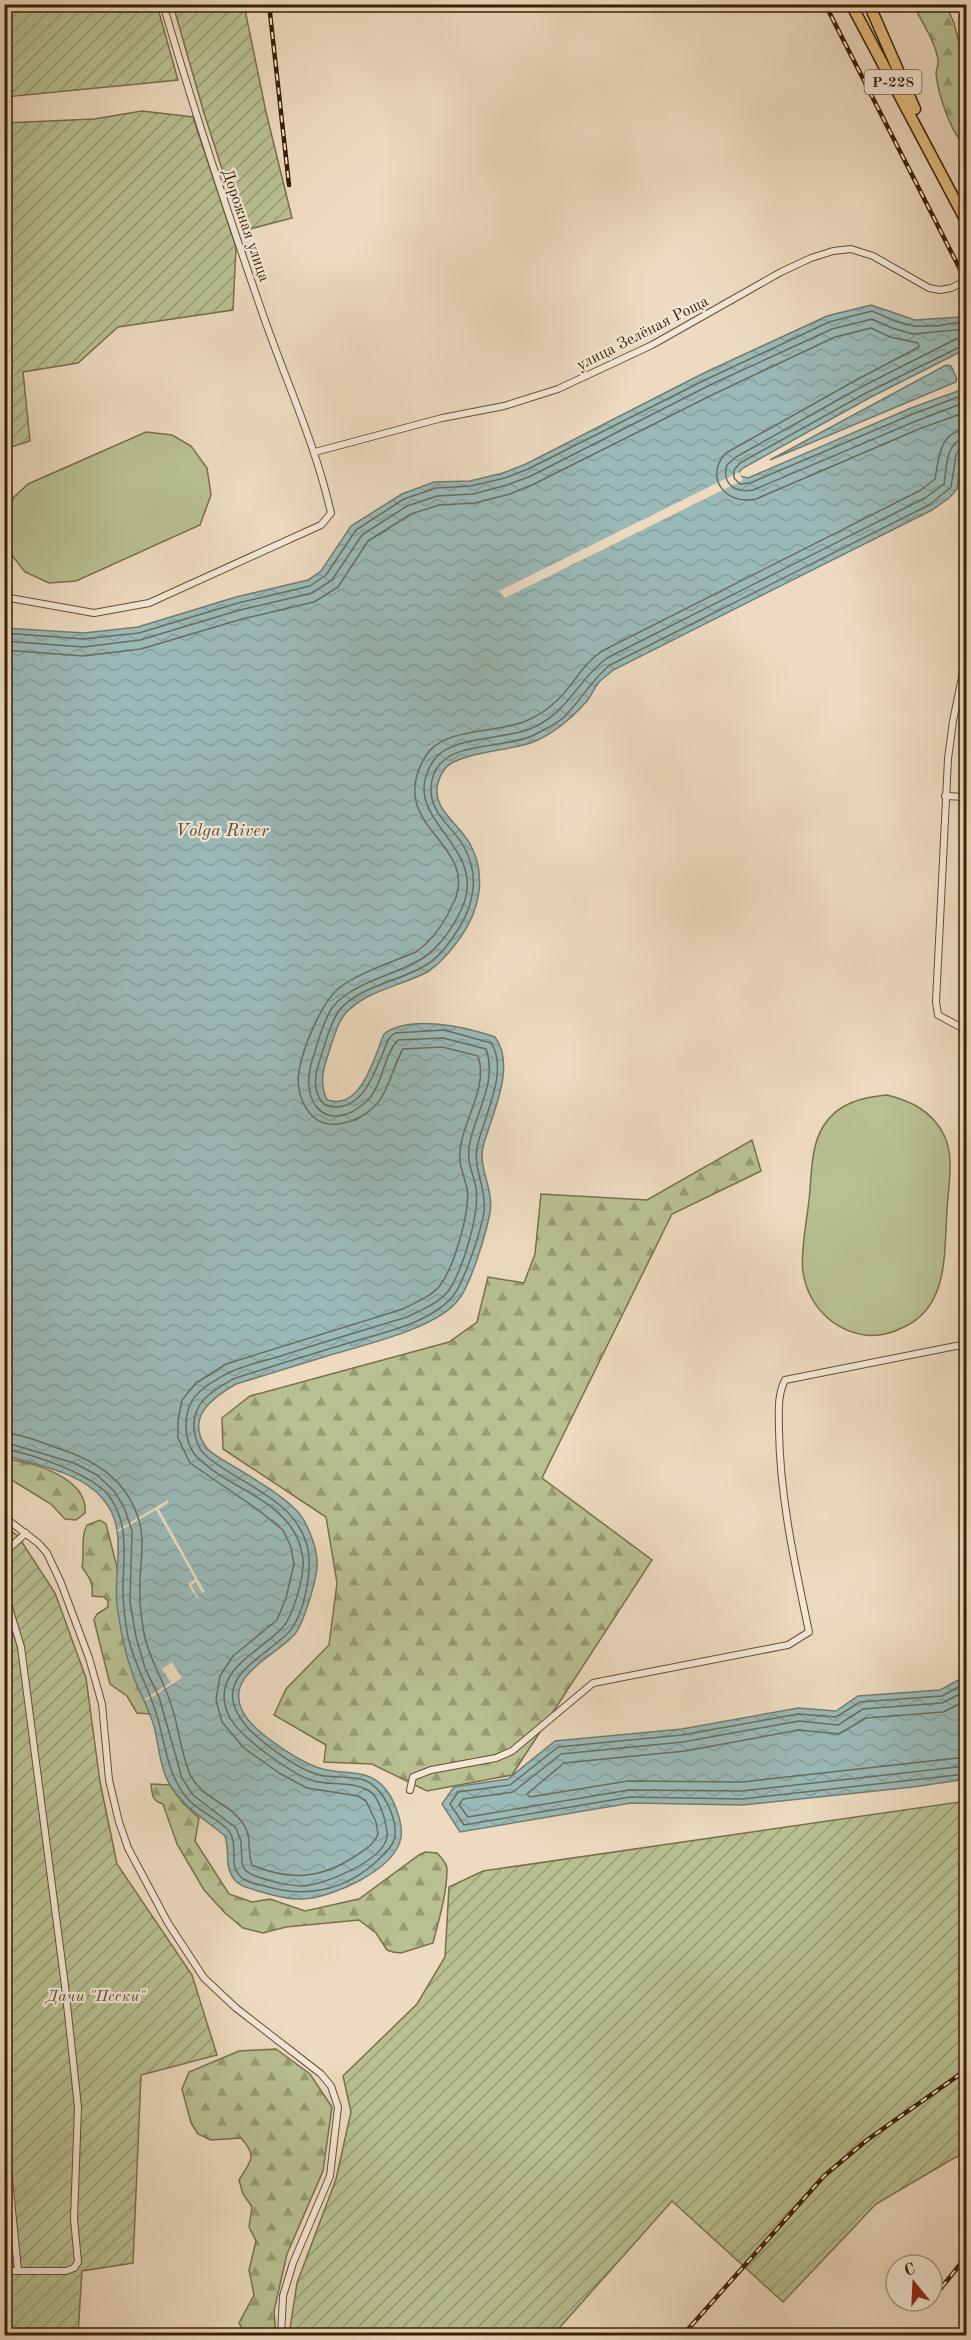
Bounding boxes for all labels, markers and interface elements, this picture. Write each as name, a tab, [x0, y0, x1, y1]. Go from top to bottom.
road number: Р-228	[864, 70, 922, 94]
street label: Дорожная улица	[218, 167, 272, 284]
street label: улица Зелёная Роща	[574, 294, 712, 374]
water label: Volga River	[176, 822, 270, 840]
park label: Дачи "Пески"	[44, 1989, 146, 2005]
north arrow	[884, 2253, 944, 2313]
text: С	[902, 2261, 917, 2280]

